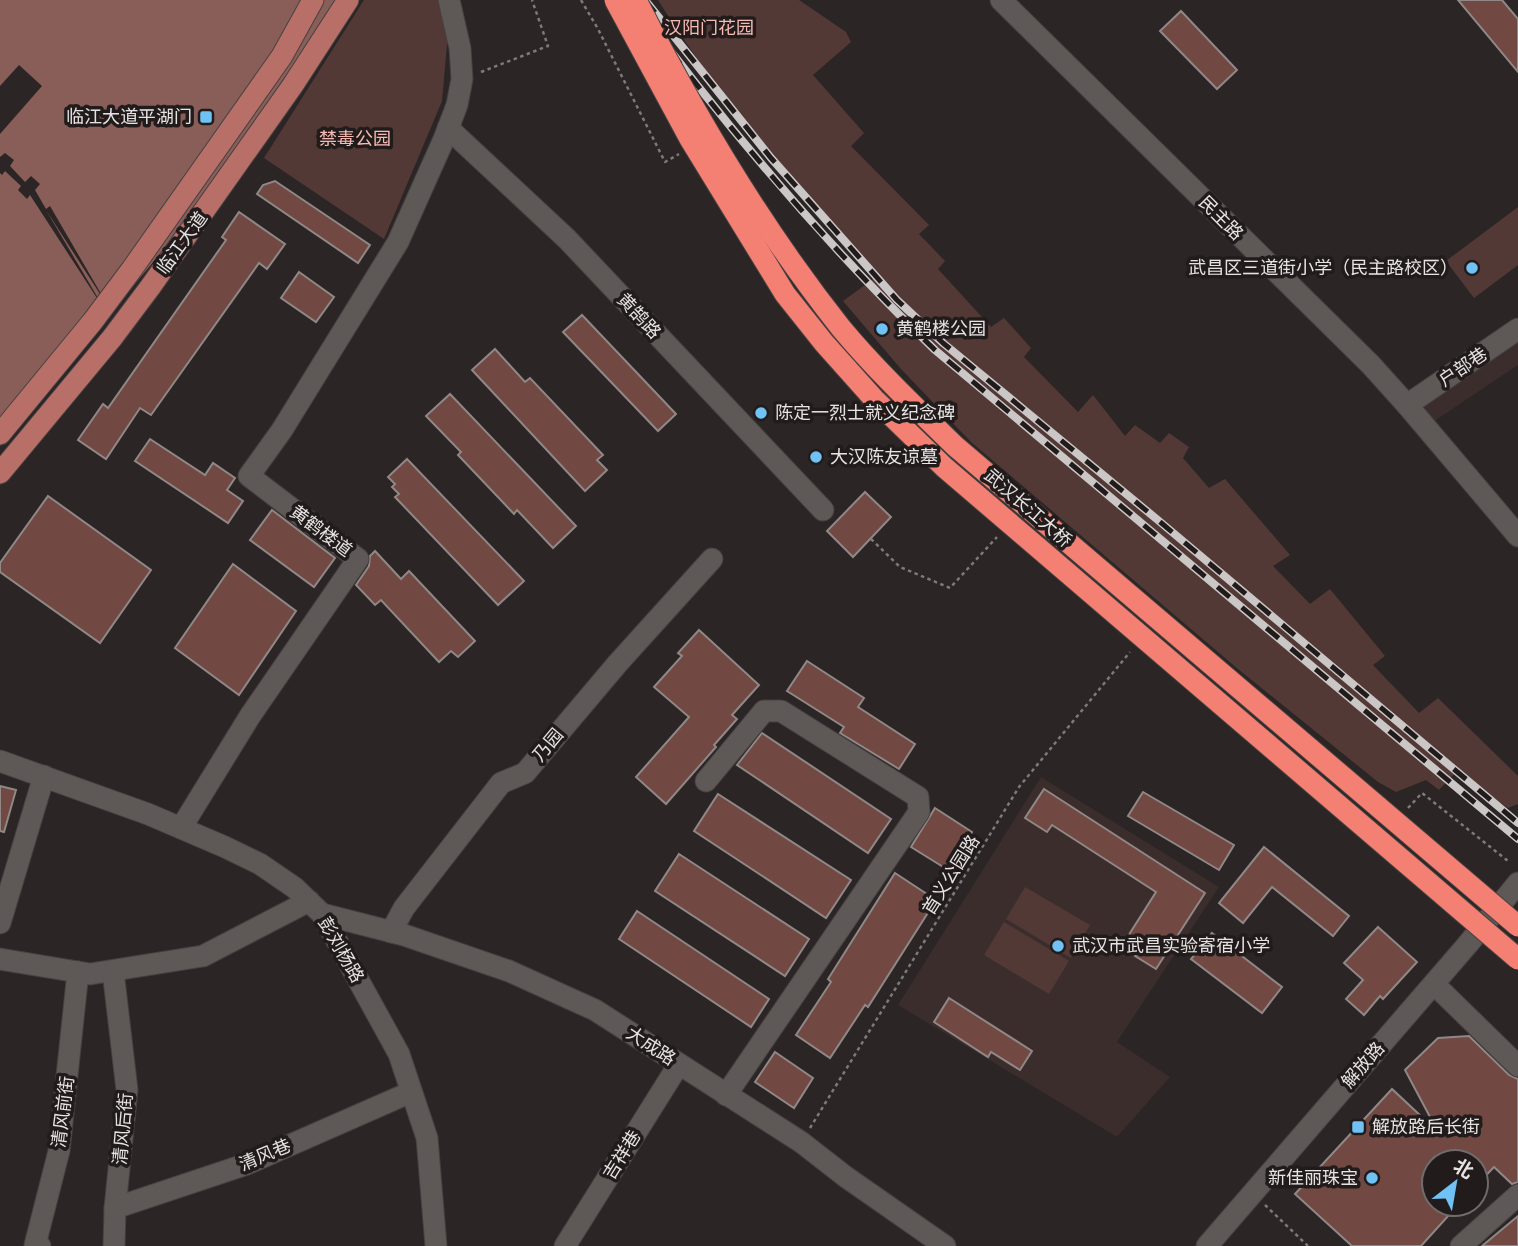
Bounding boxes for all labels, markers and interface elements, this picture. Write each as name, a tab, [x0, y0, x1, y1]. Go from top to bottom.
park label: 汉阳门花园	[664, 17, 754, 38]
place label: 临江大道平湖门	[66, 106, 192, 127]
marker: 临江大道平湖门	[198, 109, 214, 125]
park label: 禁毒公园	[319, 128, 391, 149]
street label: 民主路	[1195, 191, 1248, 244]
street label: 临江大道	[152, 207, 211, 278]
place label: 武昌区三道街小学（民主路校区）	[1188, 257, 1458, 278]
marker: 武昌区三道街小学（民主路校区）	[1464, 260, 1480, 276]
street label: 黄鹄路	[613, 289, 665, 343]
place label: 黄鹤楼公园	[896, 318, 986, 339]
marker: 黄鹤楼公园	[874, 321, 890, 337]
street label: 户部巷	[1434, 343, 1491, 390]
place label: 陈定一烈士就义纪念碑	[775, 402, 955, 423]
marker: 陈定一烈士就义纪念碑	[753, 405, 769, 421]
place label: 大汉陈友谅墓	[830, 446, 938, 467]
marker: 大汉陈友谅墓	[808, 449, 824, 465]
street label: 武汉长江大桥	[981, 464, 1076, 551]
street label: 黄鹤楼道	[286, 501, 356, 561]
street label: 乃园	[528, 724, 567, 765]
street label: 首义公园路	[918, 831, 983, 918]
street label: 彭刘杨路	[314, 913, 369, 986]
place label: 武汉市武昌实验寄宿小学	[1072, 935, 1270, 956]
marker: 武汉市武昌实验寄宿小学	[1050, 938, 1066, 954]
street label: 大成路	[623, 1022, 680, 1069]
street label: 解放路	[1337, 1037, 1388, 1092]
street label: 清风前街	[48, 1075, 77, 1149]
street label: 清风后街	[109, 1092, 136, 1166]
place label: 解放路后长街	[1372, 1116, 1480, 1137]
marker: 解放路后长街	[1350, 1119, 1366, 1135]
street label: 吉祥巷	[598, 1126, 645, 1183]
street label: 清风巷	[236, 1134, 294, 1175]
north arrow	[1420, 1148, 1490, 1218]
text: 北	[1449, 1154, 1478, 1184]
place label: 新佳丽珠宝	[1268, 1167, 1358, 1188]
marker: 新佳丽珠宝	[1364, 1170, 1380, 1186]

